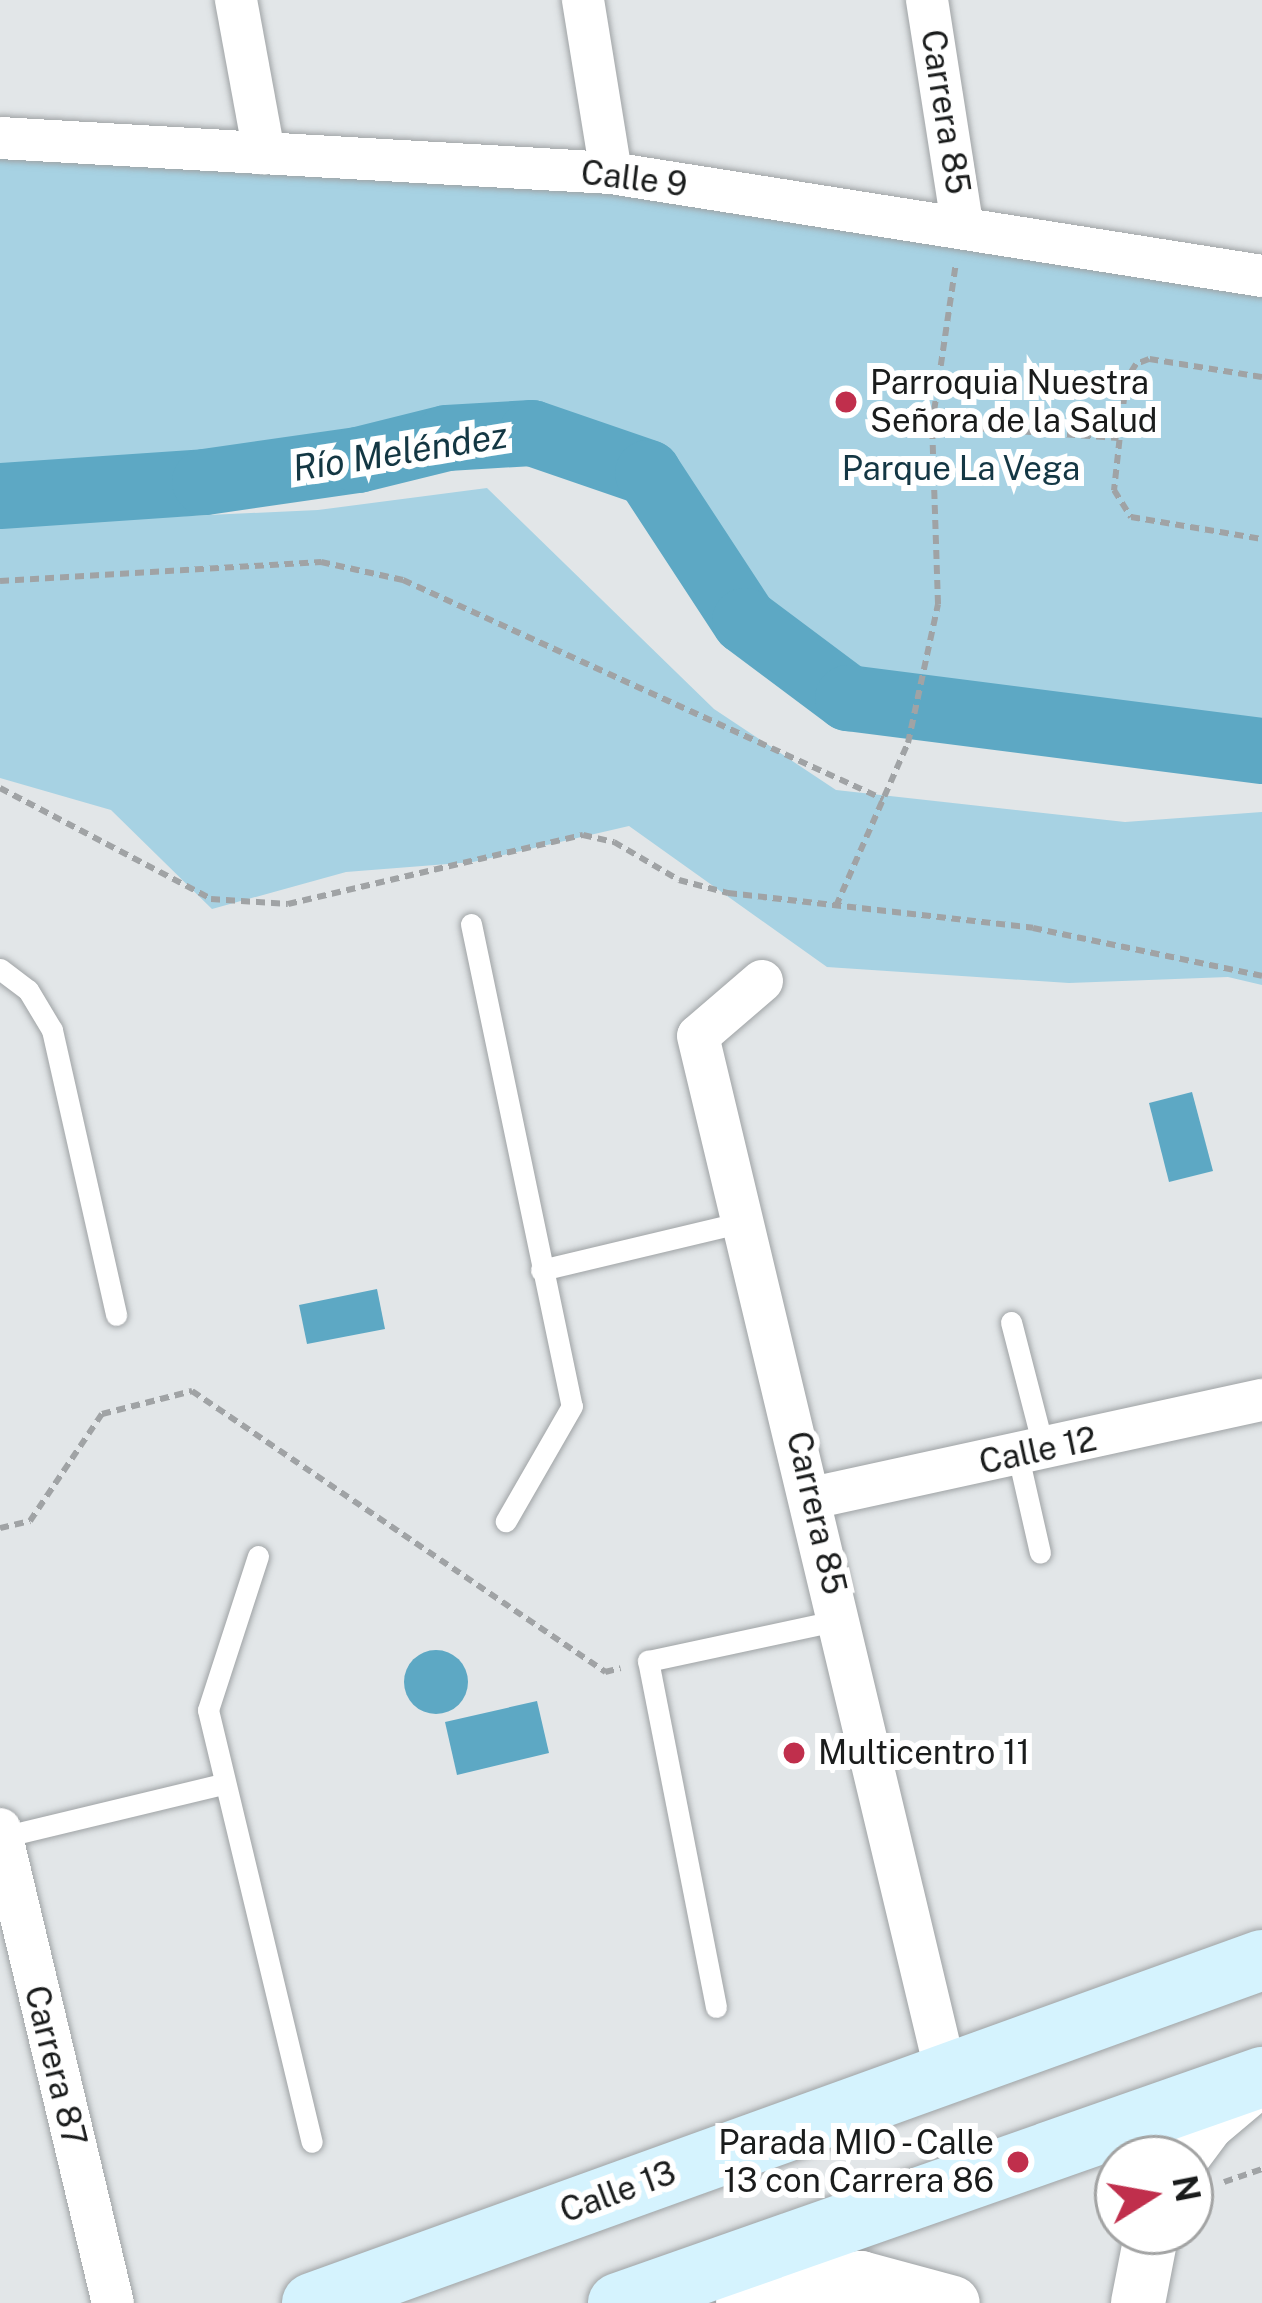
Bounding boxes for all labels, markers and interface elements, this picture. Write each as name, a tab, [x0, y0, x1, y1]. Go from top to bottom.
street label: Carrera 85	[912, 27, 978, 197]
street label: Calle 9	[579, 153, 689, 205]
place label: Parroquia Nuestra Señora de la Salud	[870, 363, 1158, 441]
marker: Parroquia Nuestra Señora de la Salud	[833, 389, 859, 415]
water label: Río Meléndez	[290, 414, 510, 490]
park label: Parque La Vega	[841, 449, 1081, 489]
street label: Calle 12	[976, 1419, 1100, 1483]
street label: Carrera 85	[778, 1428, 854, 1598]
place label: Multicentro 11	[818, 1733, 1030, 1773]
marker: Multicentro 11	[781, 1740, 807, 1766]
street label: Carrera 87	[16, 1982, 94, 2150]
place label: Parada MIO - Calle 13 con Carrera 86	[709, 2123, 994, 2201]
north arrow	[1094, 2135, 1214, 2255]
marker: Parada MIO - Calle 13 con Carrera 86	[1005, 2149, 1031, 2175]
street label: Calle 13	[555, 2153, 681, 2231]
text: N	[1165, 2172, 1208, 2205]

